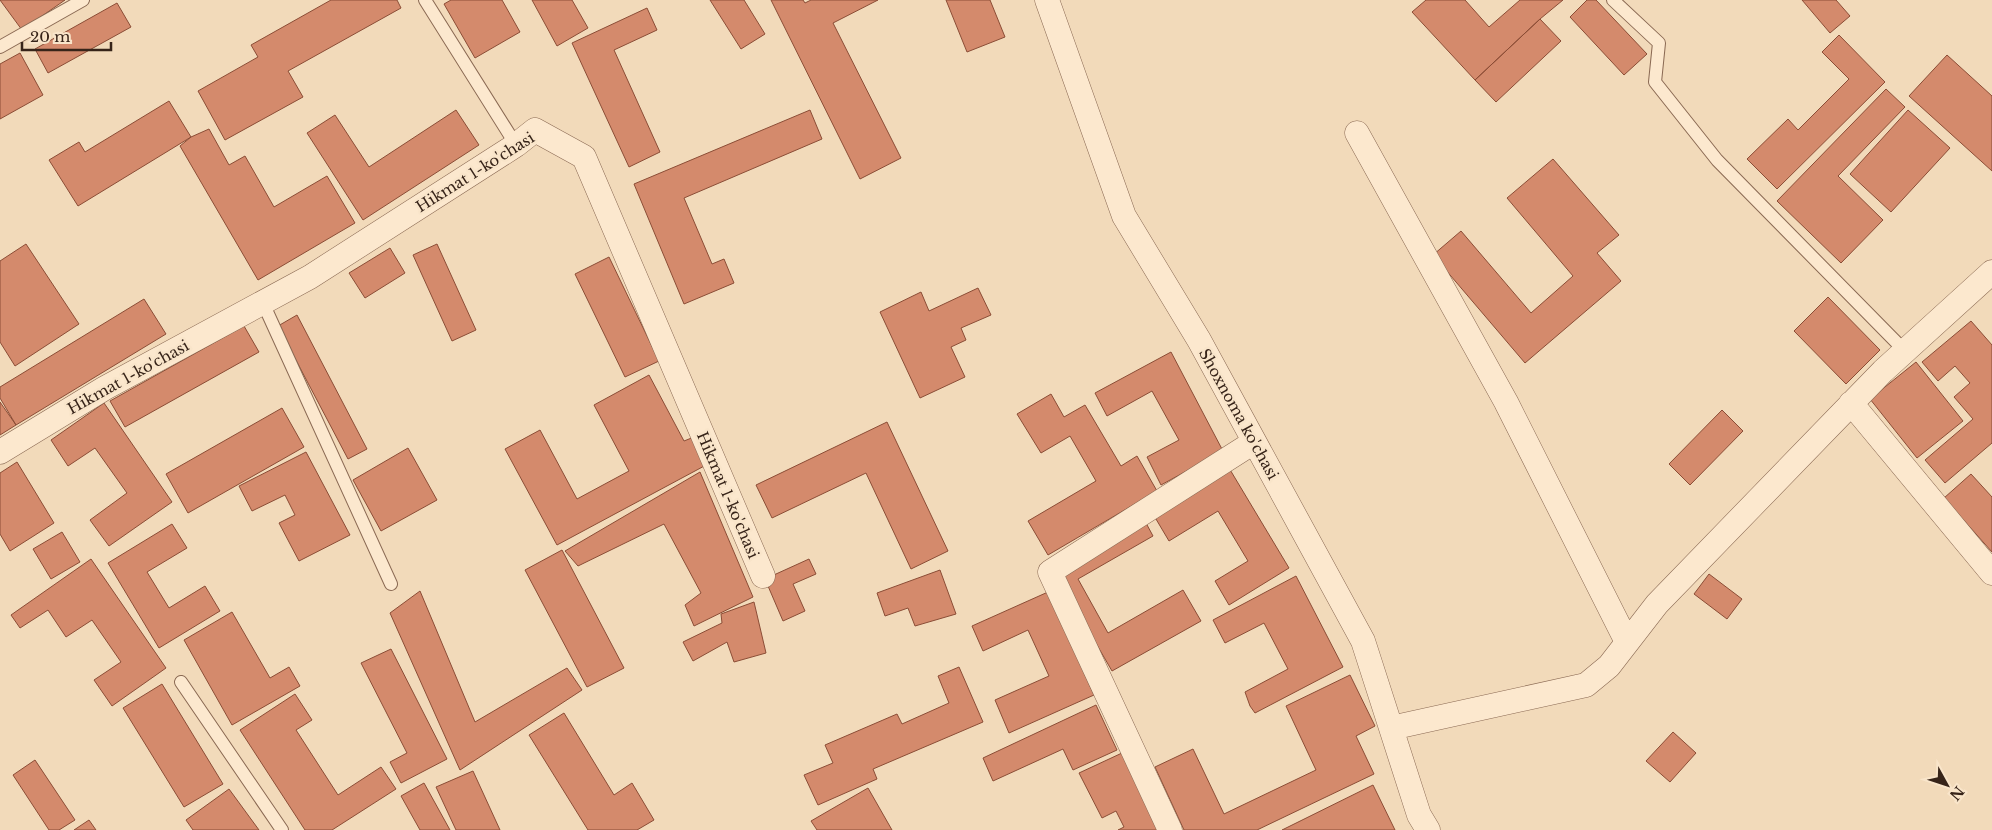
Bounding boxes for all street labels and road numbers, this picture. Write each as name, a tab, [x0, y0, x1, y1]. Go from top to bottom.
street label: Hikmat 1-ko'chasi	[412, 128, 538, 216]
street label: Hikmat 1-ko'chasi	[64, 336, 192, 418]
street label: Shoxnoma ko'chasi	[1195, 345, 1283, 483]
street label: Hikmat 1-ko'chasi	[693, 429, 763, 561]

